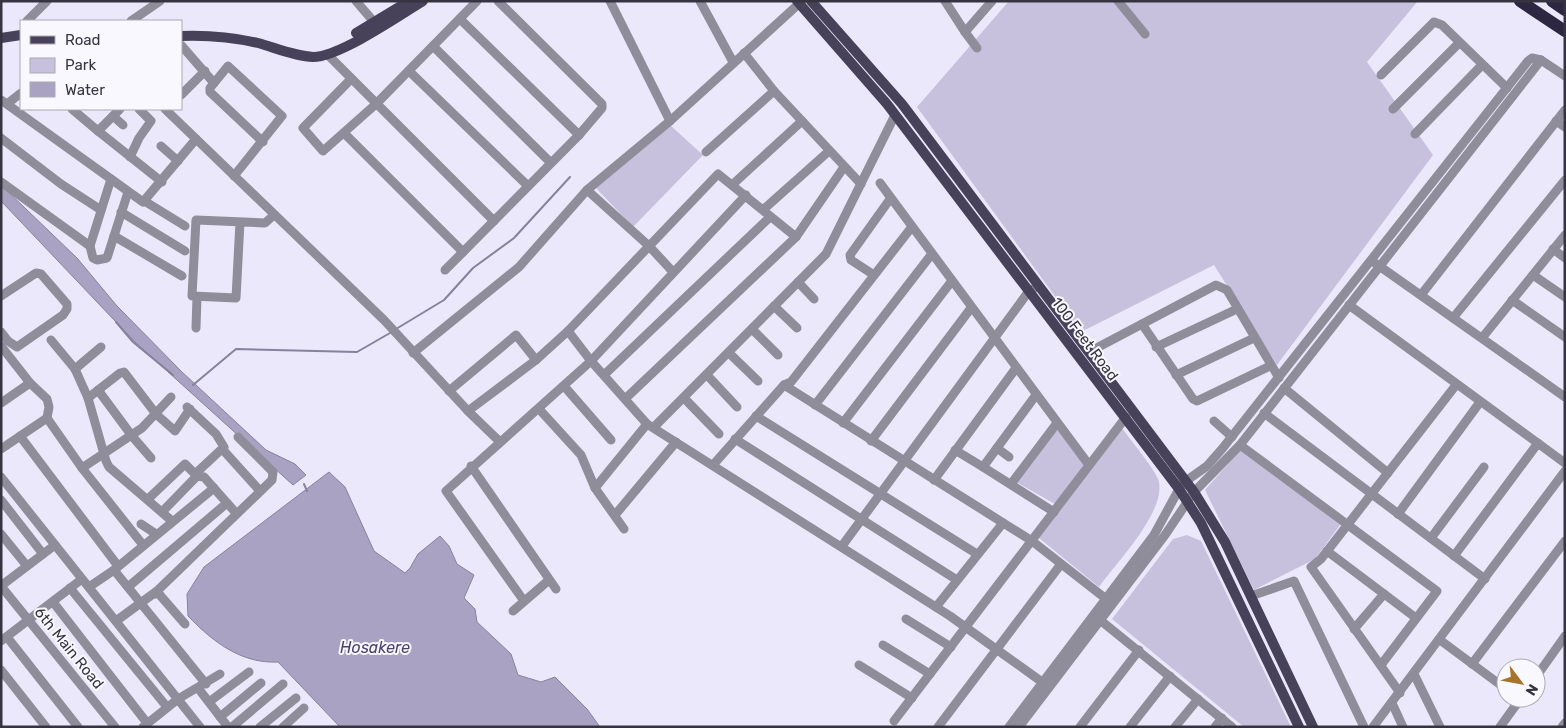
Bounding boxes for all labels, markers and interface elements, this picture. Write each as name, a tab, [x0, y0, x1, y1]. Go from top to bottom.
legend	[20, 20, 182, 110]
text: Road	[65, 31, 101, 49]
text: Park	[65, 56, 96, 74]
text: Water	[65, 81, 105, 99]
street label: 100 Feet Road	[1048, 294, 1122, 384]
street label: 6th Main Road	[31, 604, 107, 692]
water label: Hosakere	[340, 638, 410, 657]
north arrow	[1496, 658, 1546, 708]
text: N	[1522, 681, 1541, 698]

